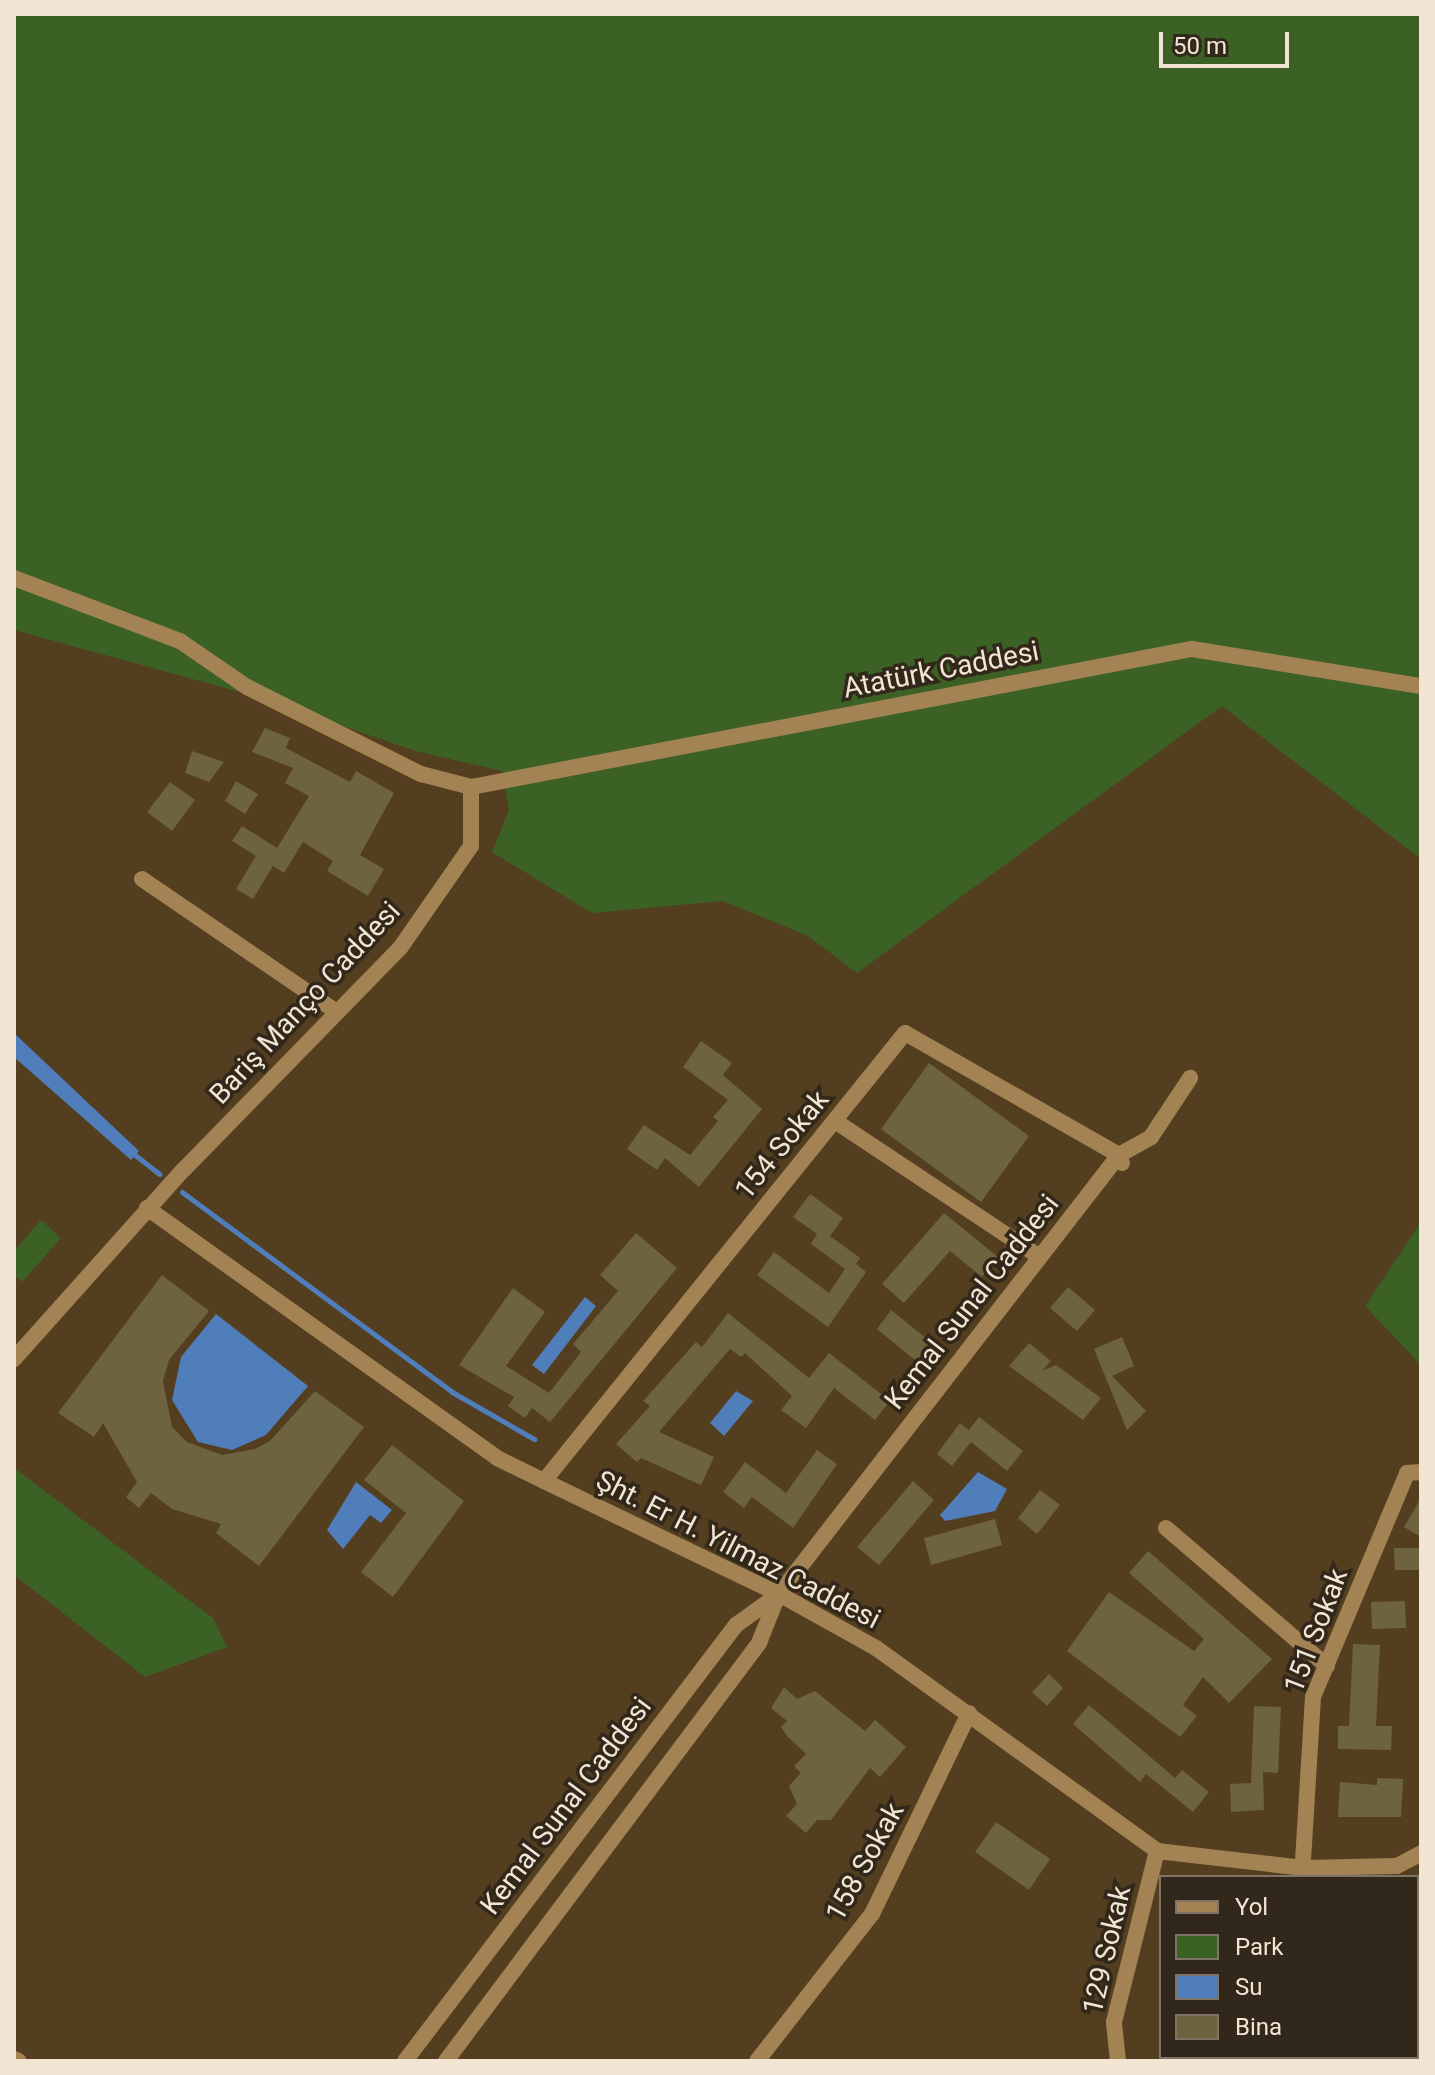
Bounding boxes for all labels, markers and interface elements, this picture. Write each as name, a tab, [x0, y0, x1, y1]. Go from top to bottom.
scale bar	[1163, 16, 1293, 66]
text: 50 m	[1173, 32, 1227, 60]
street label: Atatürk Caddesi	[840, 635, 1042, 705]
street label: Bariş Manço Caddesi	[203, 895, 407, 1111]
street label: 154 Sokak	[728, 1084, 836, 1206]
street label: Kemal Sunal Caddesi	[878, 1188, 1066, 1416]
street label: Şht. Er H. Yilmaz Caddesi	[590, 1464, 886, 1636]
street label: 151 Sokak	[1277, 1564, 1355, 1698]
street label: Kemal Sunal Caddesi	[473, 1691, 659, 1921]
street label: 158 Sokak	[819, 1797, 911, 1927]
legend	[1159, 1875, 1419, 2059]
street label: 129 Sokak	[1076, 1883, 1138, 2017]
text: Yol	[1235, 1893, 1268, 1921]
text: Park	[1235, 1933, 1283, 1961]
text: Su	[1235, 1973, 1262, 2001]
text: Bina	[1235, 2013, 1282, 2041]

